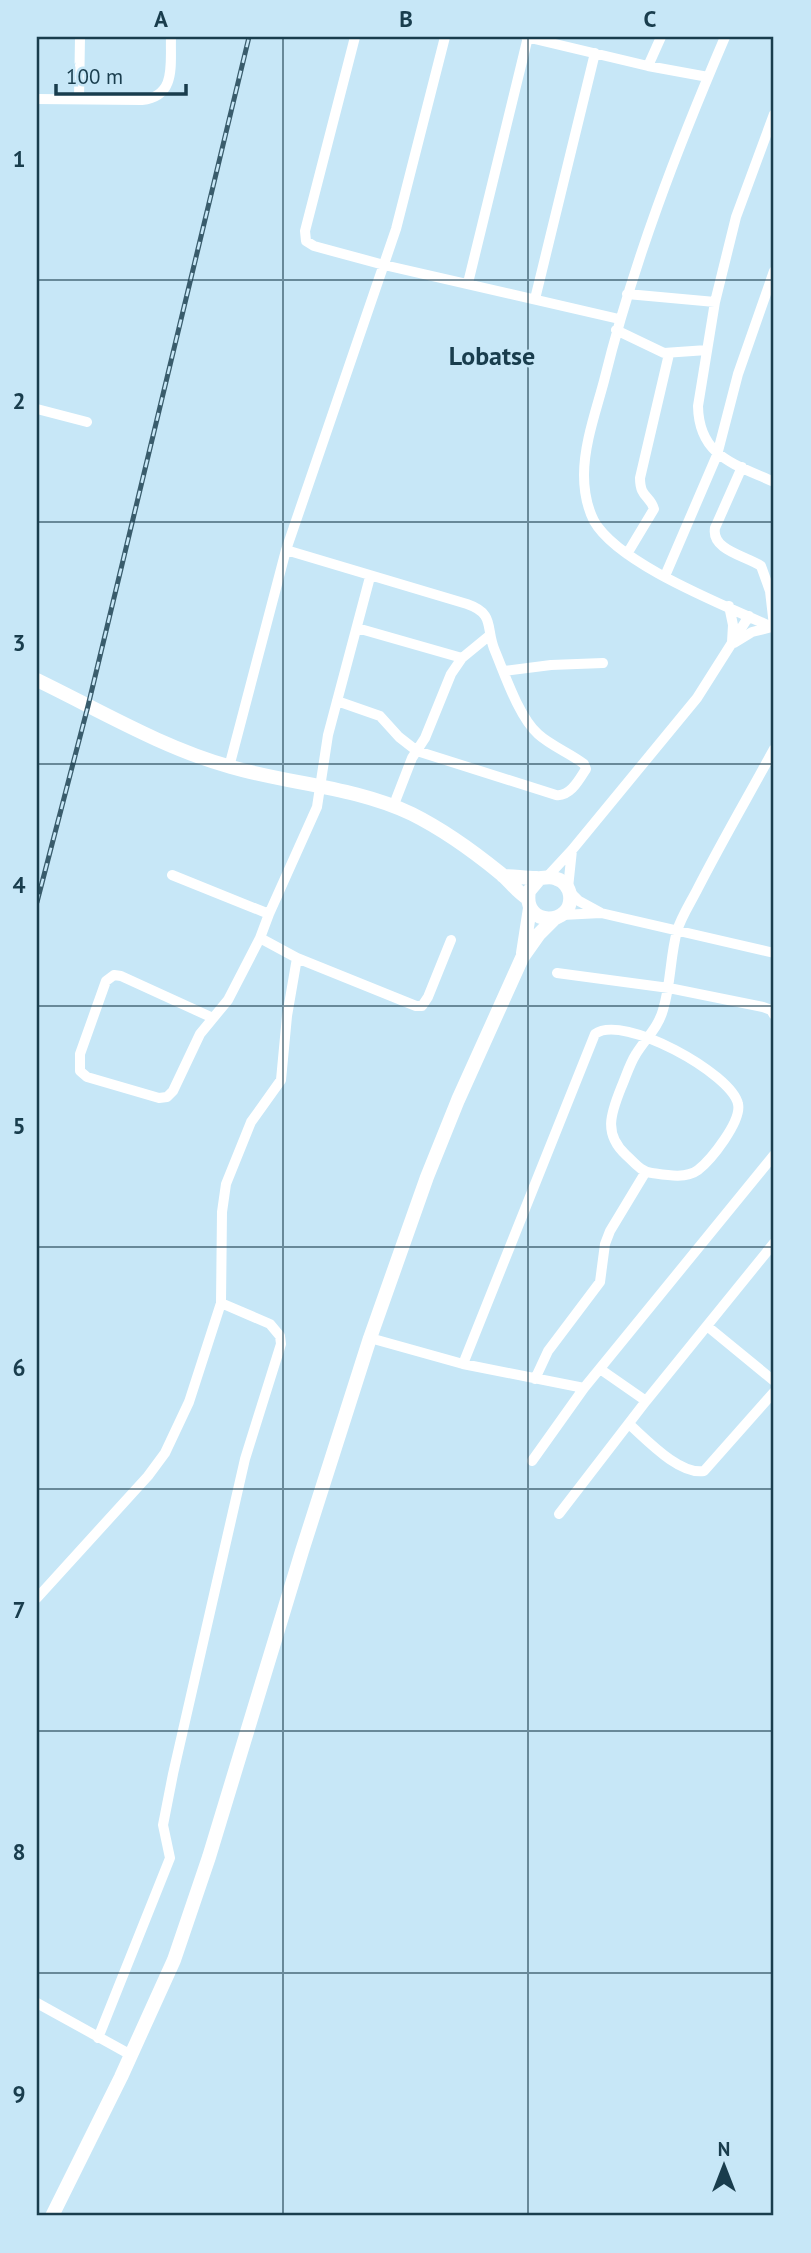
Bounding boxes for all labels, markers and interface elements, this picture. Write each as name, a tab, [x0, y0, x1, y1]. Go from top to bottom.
text: A	[154, 4, 168, 33]
text: B	[399, 4, 413, 33]
text: C	[644, 4, 657, 33]
scale bar	[56, 52, 186, 96]
text: 100 m	[66, 63, 123, 90]
text: 1	[12, 144, 26, 173]
district label: Lobatse	[449, 339, 535, 372]
text: 2	[12, 386, 26, 415]
text: 3	[12, 628, 26, 657]
text: 4	[12, 870, 26, 899]
text: 5	[12, 1111, 26, 1140]
text: 6	[12, 1353, 26, 1382]
text: 7	[12, 1595, 26, 1624]
text: 8	[12, 1837, 26, 1866]
text: 9	[12, 2079, 26, 2108]
north arrow	[688, 2130, 758, 2200]
text: N	[718, 2137, 730, 2161]

